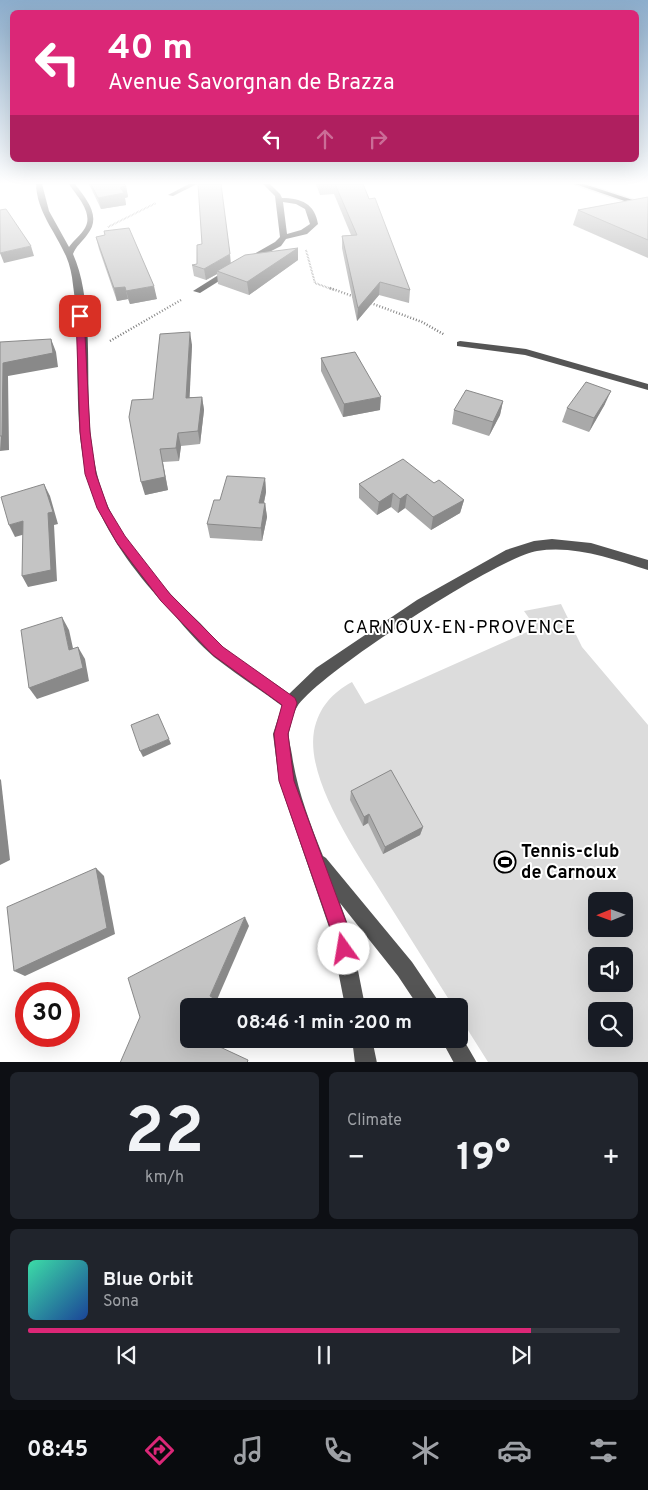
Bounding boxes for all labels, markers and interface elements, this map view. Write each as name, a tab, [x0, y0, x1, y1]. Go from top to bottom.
text: 40 m	[108, 27, 193, 71]
icon: left	[25, 30, 90, 95]
text: Avenue Savorgnan de Brazza	[108, 70, 395, 97]
icon: left	[258, 125, 286, 153]
icon: ahead	[311, 125, 339, 153]
icon: right	[364, 125, 392, 153]
pin	[59, 295, 101, 337]
icon: arrive	[66, 302, 94, 330]
district label: CARNOUX-EN-PROVENCE	[343, 617, 577, 640]
place label: Tennis-club de Carnoux	[521, 841, 619, 885]
sports icon: Tennis-club de Carnoux	[493, 850, 517, 874]
north arrow	[588, 892, 632, 938]
map controls	[588, 892, 633, 1047]
position arrow	[317, 922, 369, 974]
button: sound	[588, 947, 633, 992]
speed limit sign: 30	[15, 982, 80, 1047]
button: search	[588, 1002, 633, 1047]
text: 08:46 · 1 min · 200 m	[236, 1011, 412, 1035]
text: 22	[125, 1094, 204, 1176]
text: Climate	[347, 1111, 402, 1131]
text: 19°	[456, 1135, 511, 1184]
text: −	[347, 1141, 365, 1177]
text: +	[602, 1141, 620, 1177]
text: km/h	[145, 1168, 184, 1188]
text: Blue Orbit	[103, 1268, 193, 1292]
text: Sona	[103, 1292, 139, 1312]
icon: previous	[113, 1341, 141, 1369]
icon: pause	[310, 1341, 338, 1369]
icon: next	[507, 1341, 535, 1369]
icon: directions	[142, 1433, 177, 1468]
icon: music	[231, 1433, 266, 1468]
icon: phone	[320, 1433, 355, 1468]
icon: climate	[408, 1433, 443, 1468]
icon: car	[497, 1433, 532, 1468]
icon: filters	[586, 1433, 621, 1468]
text: 08:45	[27, 1437, 88, 1464]

